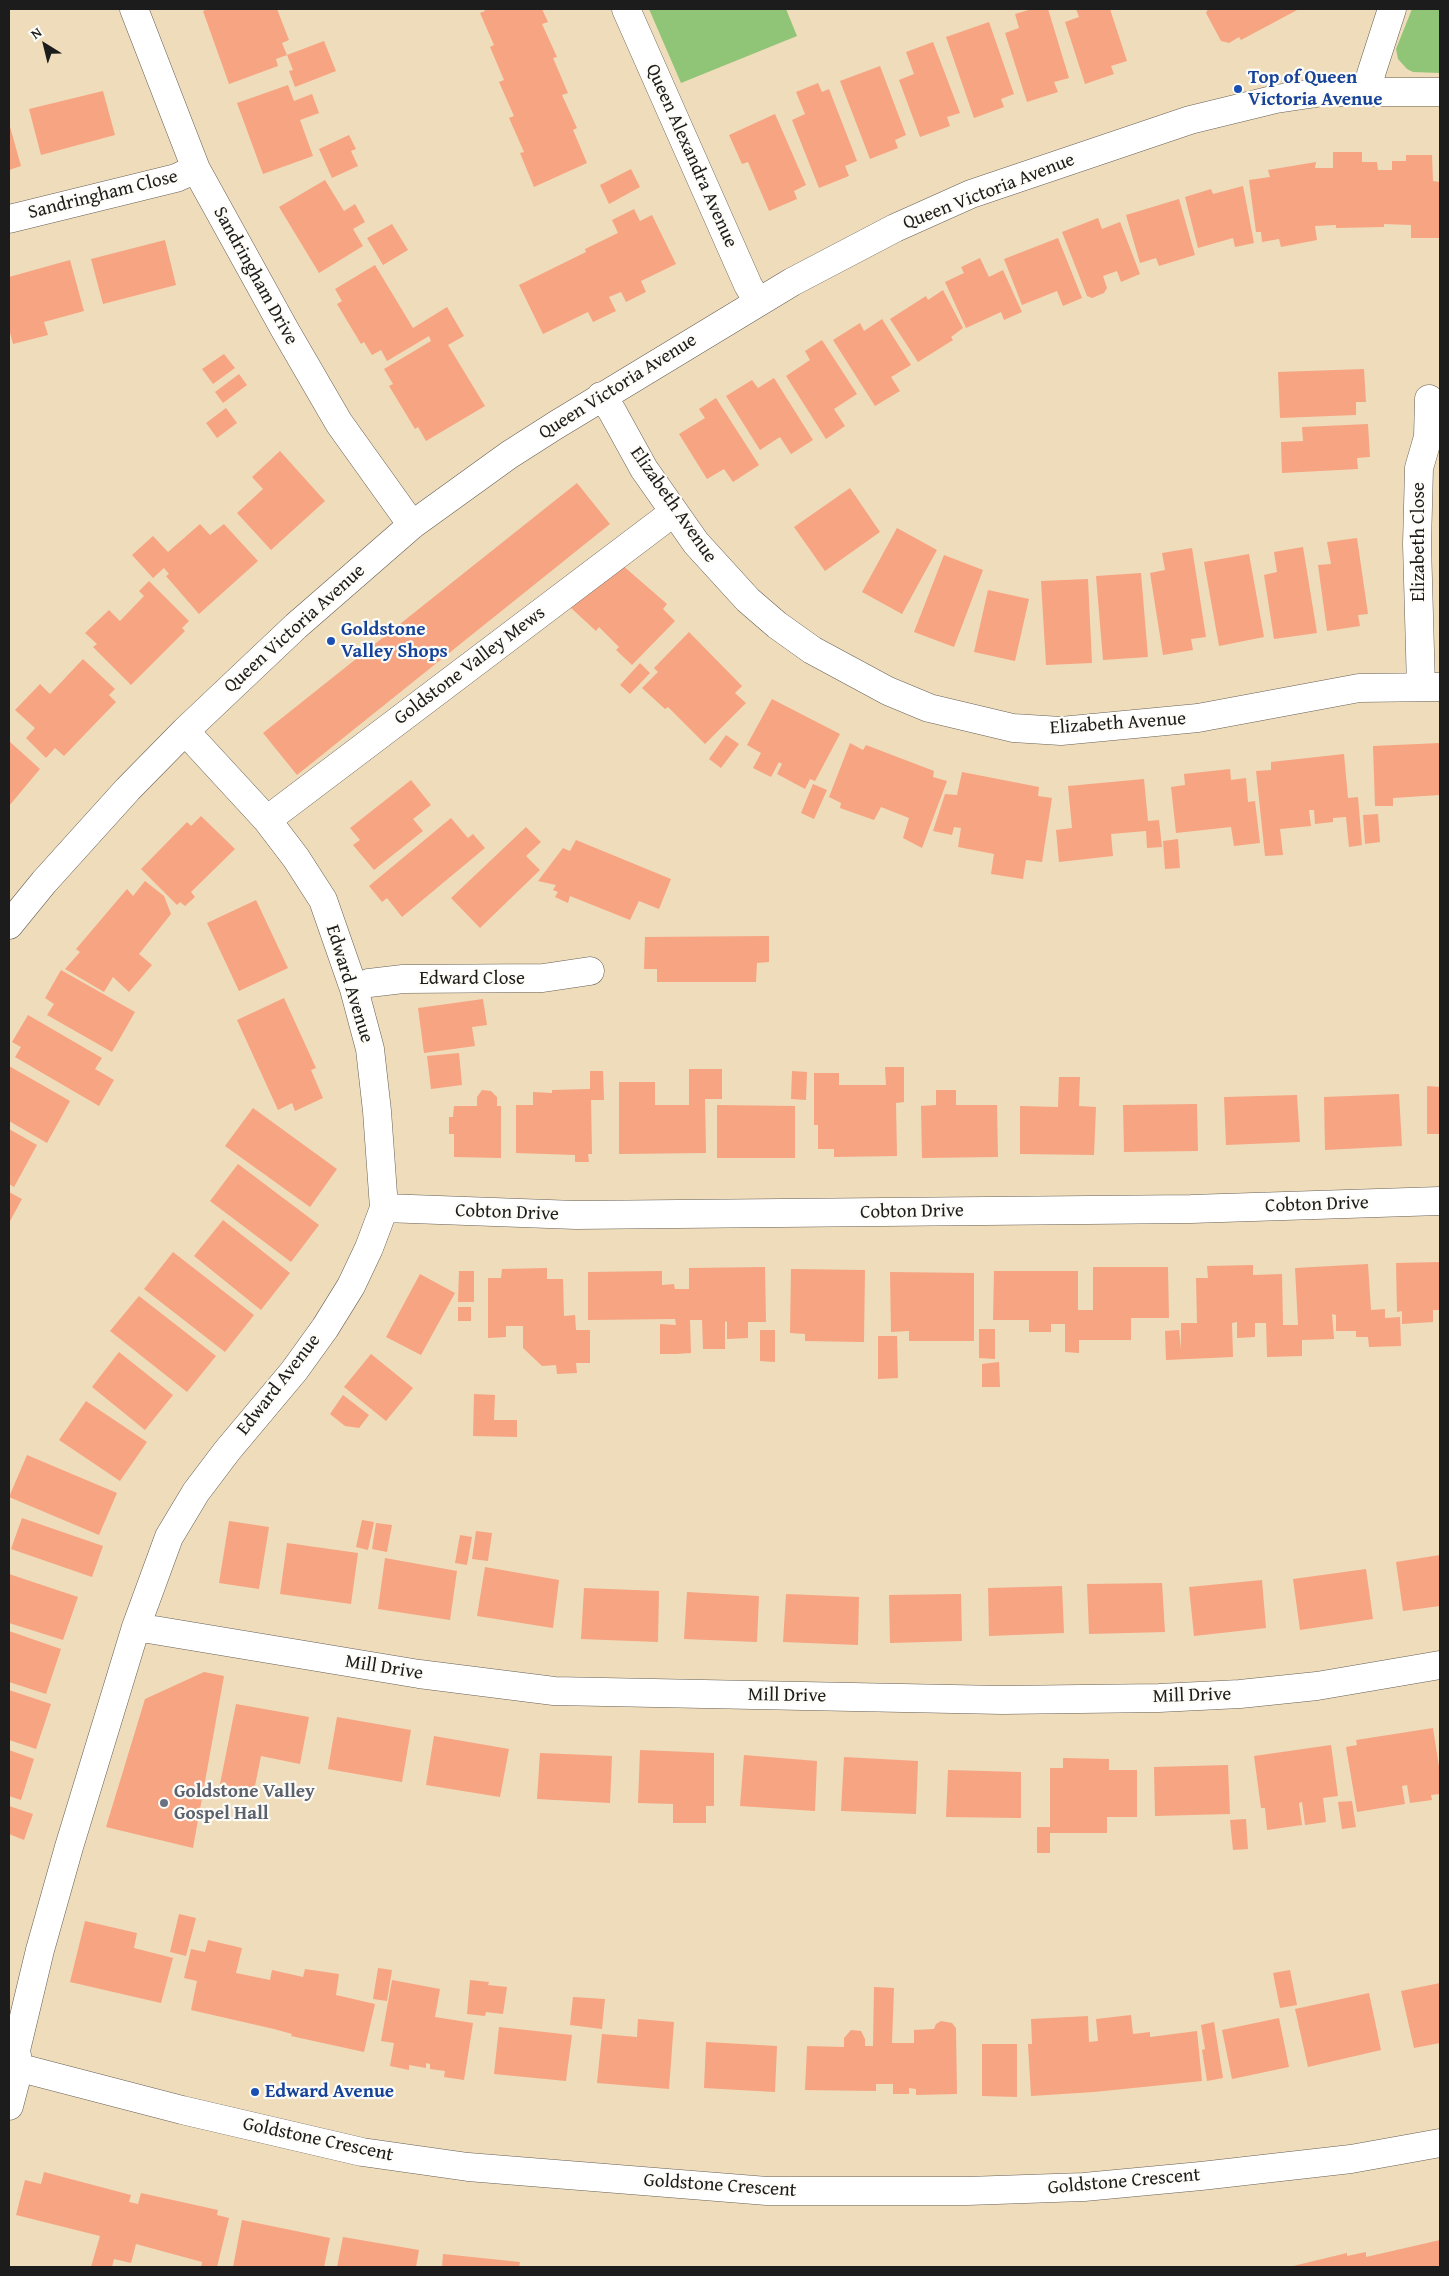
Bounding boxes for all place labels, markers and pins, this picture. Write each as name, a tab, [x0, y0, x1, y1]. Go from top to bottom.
place label: Top of Queen Victoria Avenue	[1248, 67, 1383, 111]
marker: Top of Queen Victoria Avenue	[1232, 83, 1244, 95]
place label: Goldstone Valley Shops	[341, 619, 448, 663]
marker: Goldstone Valley Shops	[325, 635, 337, 647]
place label: Goldstone Valley Gospel Hall	[174, 1781, 315, 1825]
marker: Goldstone Valley Gospel Hall	[158, 1797, 170, 1809]
place label: Edward Avenue	[265, 2081, 394, 2103]
marker: Edward Avenue	[249, 2086, 261, 2098]

